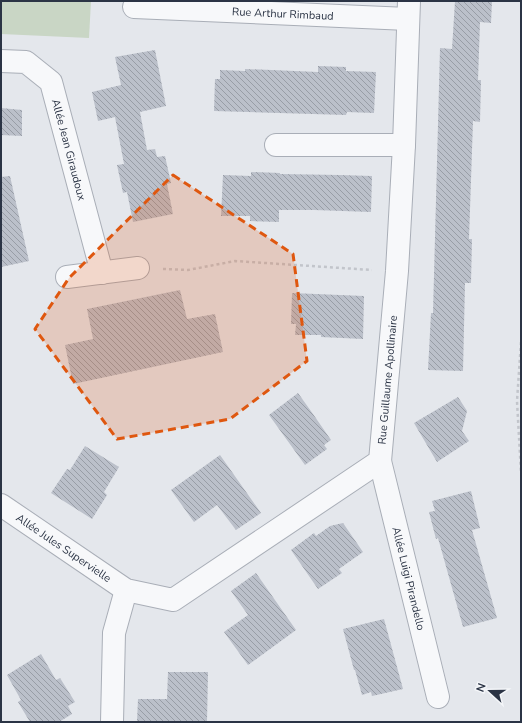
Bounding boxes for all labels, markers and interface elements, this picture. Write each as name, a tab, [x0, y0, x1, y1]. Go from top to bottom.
street label: Rue Arthur Rimbaud	[232, 4, 334, 24]
street label: Allée Jean Giraudoux	[48, 97, 89, 202]
street label: Rue Guillaume Apollinaire	[375, 315, 401, 445]
street label: Allée Jules Supervielle	[13, 510, 114, 586]
street label: Allée Luigi Pirandello	[388, 525, 428, 632]
north arrow	[470, 671, 510, 711]
text: N	[473, 681, 490, 694]

